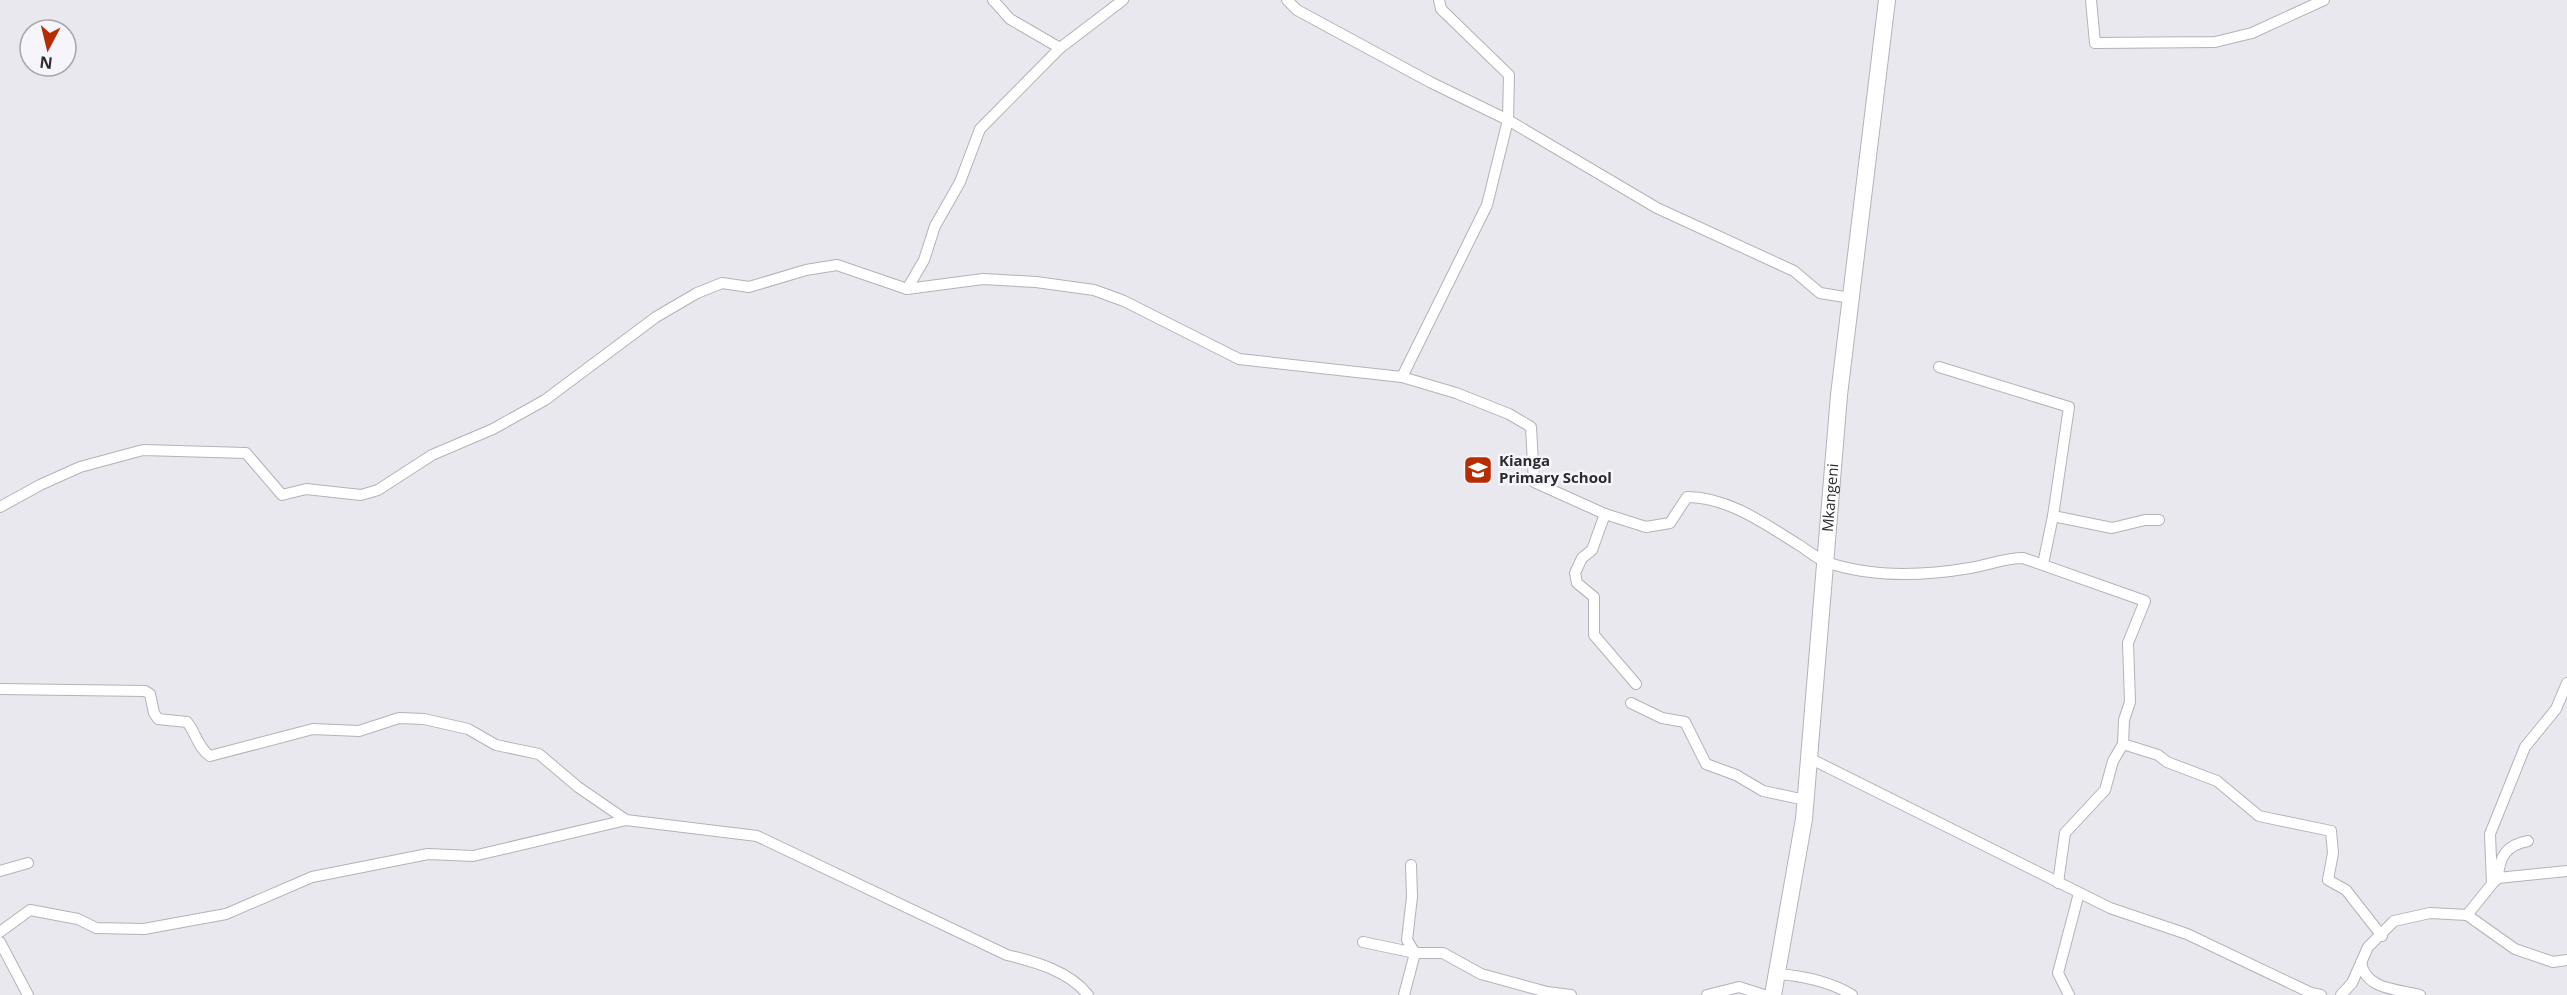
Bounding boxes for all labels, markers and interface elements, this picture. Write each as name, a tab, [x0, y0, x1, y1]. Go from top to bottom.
north arrow	[18, 18, 78, 78]
text: N	[38, 51, 54, 75]
place label: Kianga Primary School	[1499, 450, 1612, 487]
school or university icon: Kianga Primary School	[1462, 454, 1494, 486]
street label: Mkangeni	[1817, 463, 1842, 533]

